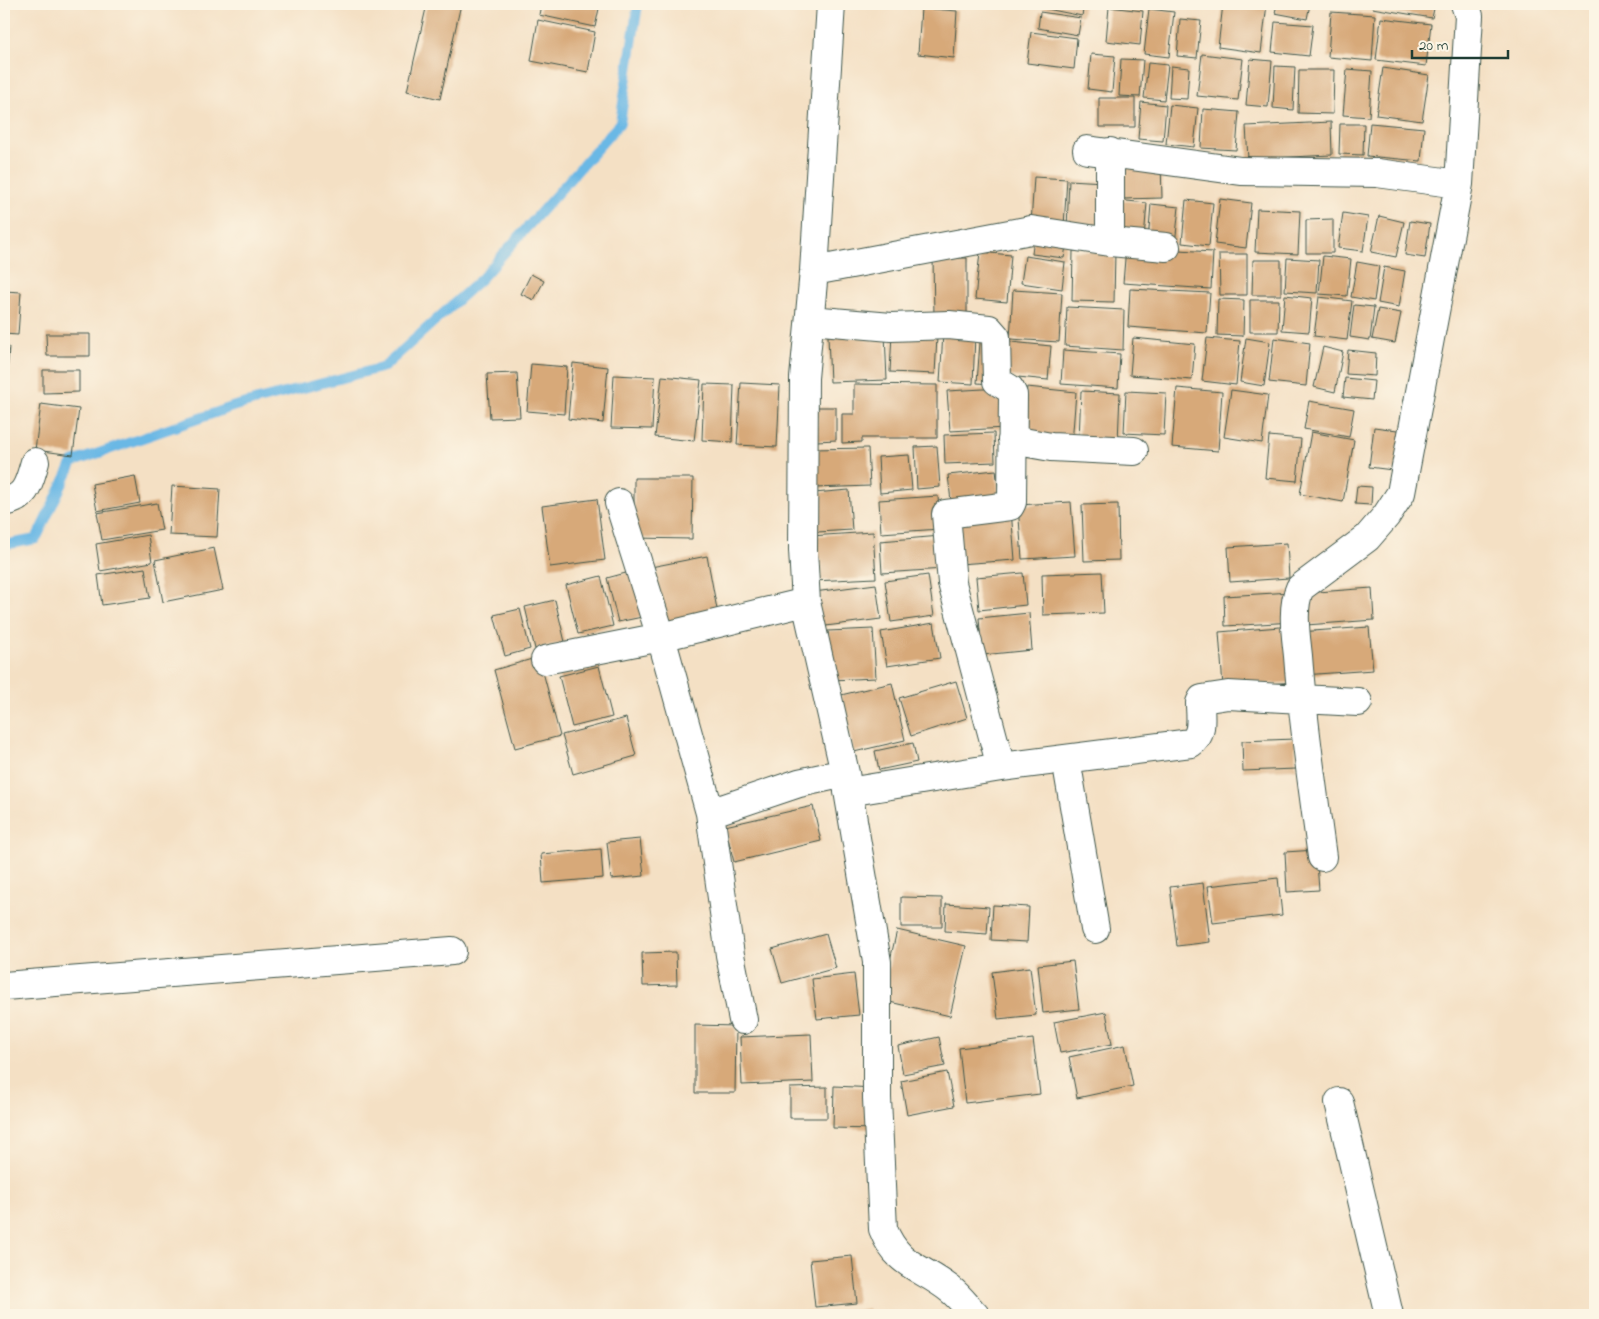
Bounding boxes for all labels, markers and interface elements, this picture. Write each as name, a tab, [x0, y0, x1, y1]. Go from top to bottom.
scale bar	[1412, 28, 1508, 60]
text: 20 m	[1419, 35, 1449, 57]

